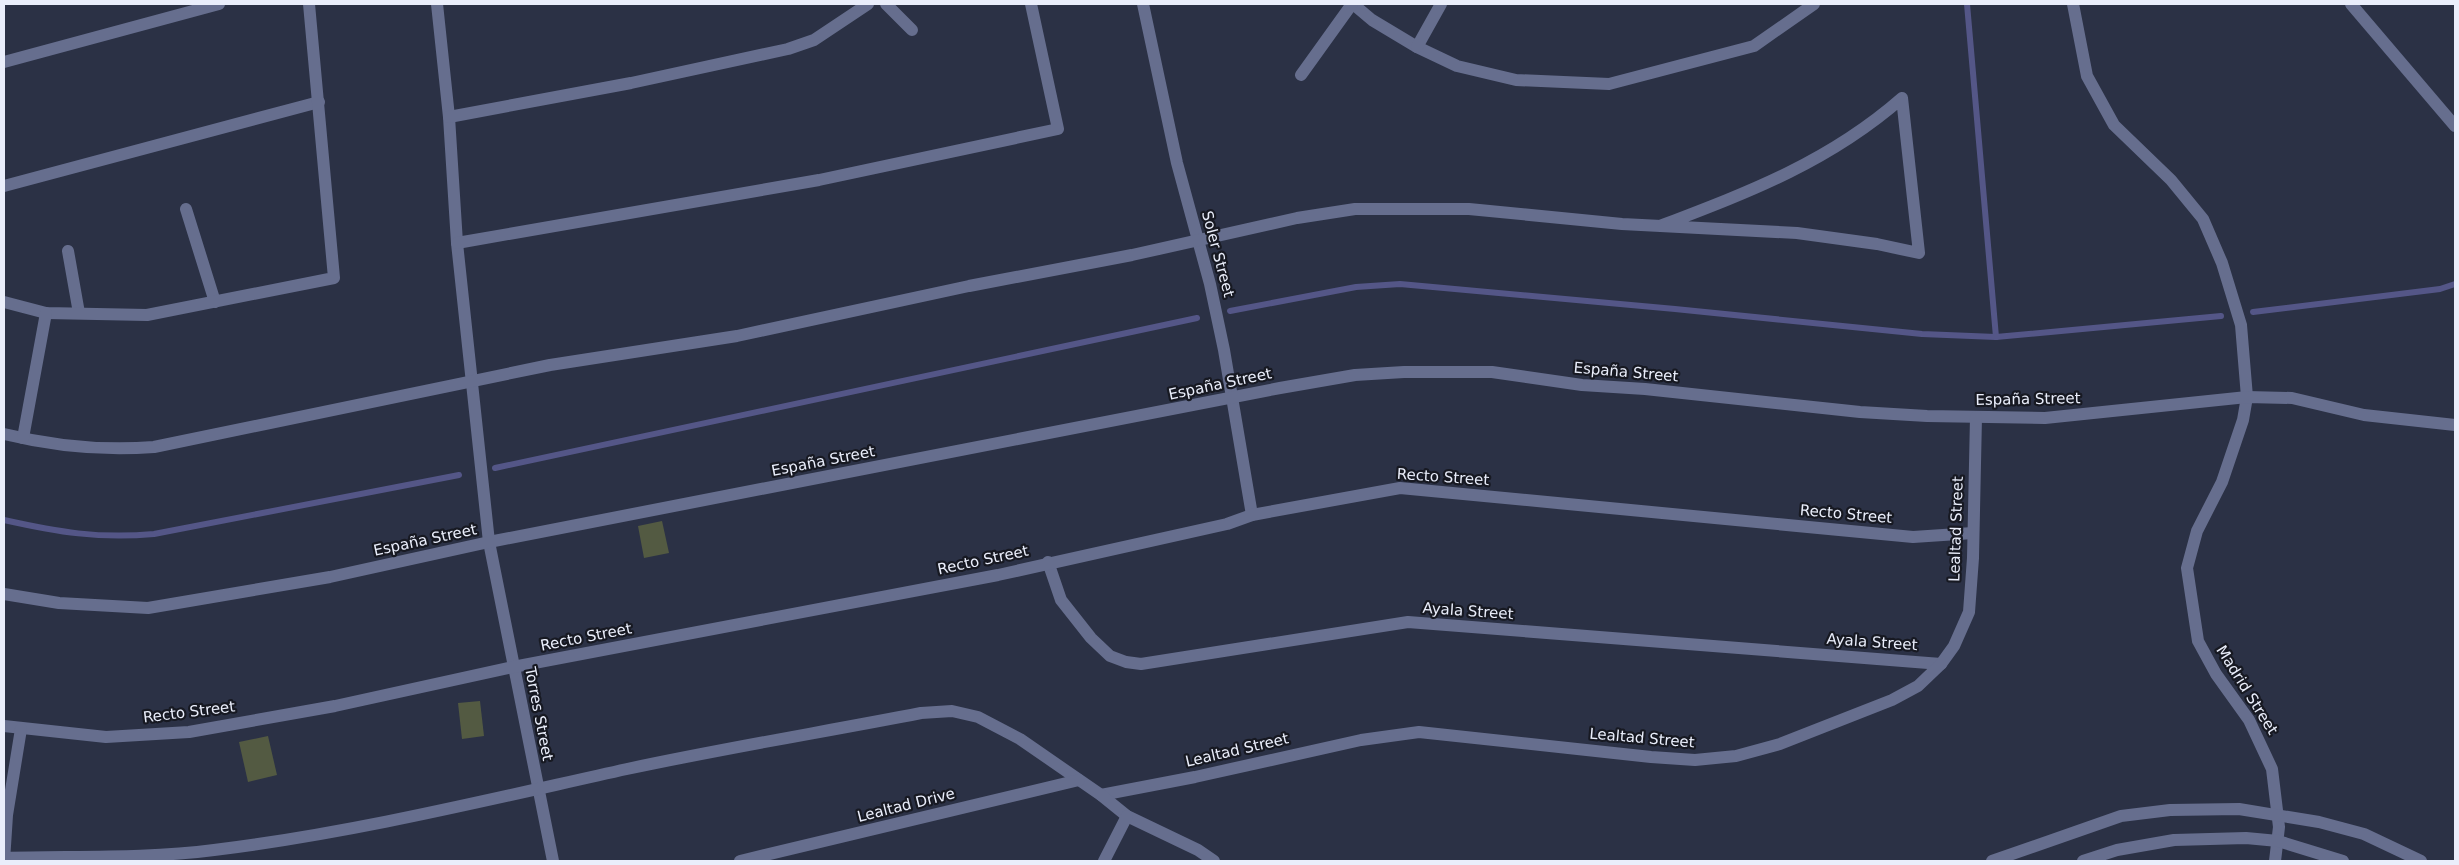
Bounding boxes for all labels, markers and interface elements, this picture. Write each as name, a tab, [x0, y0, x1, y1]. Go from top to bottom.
street label: Soler Street	[1198, 209, 1238, 299]
street label: España Street	[1573, 358, 1679, 386]
street label: España Street	[1167, 364, 1273, 404]
street label: España Street	[1975, 389, 2081, 409]
street label: España Street	[770, 442, 876, 480]
street label: Recto Street	[1396, 465, 1490, 489]
street label: Lealtad Street	[1945, 476, 1967, 582]
street label: Recto Street	[1799, 501, 1893, 527]
street label: España Street	[372, 520, 478, 560]
street label: Recto Street	[936, 542, 1030, 578]
street label: Ayala Street	[1422, 599, 1514, 623]
street label: Recto Street	[539, 619, 633, 655]
street label: Ayala Street	[1826, 630, 1918, 654]
street label: Madrid Street	[2212, 642, 2282, 738]
street label: Torres Street	[521, 665, 557, 762]
street label: Recto Street	[142, 697, 236, 727]
street label: Lealtad Street	[1589, 724, 1696, 752]
street label: Lealtad Street	[1184, 729, 1291, 771]
street label: Lealtad Drive	[855, 784, 957, 826]

